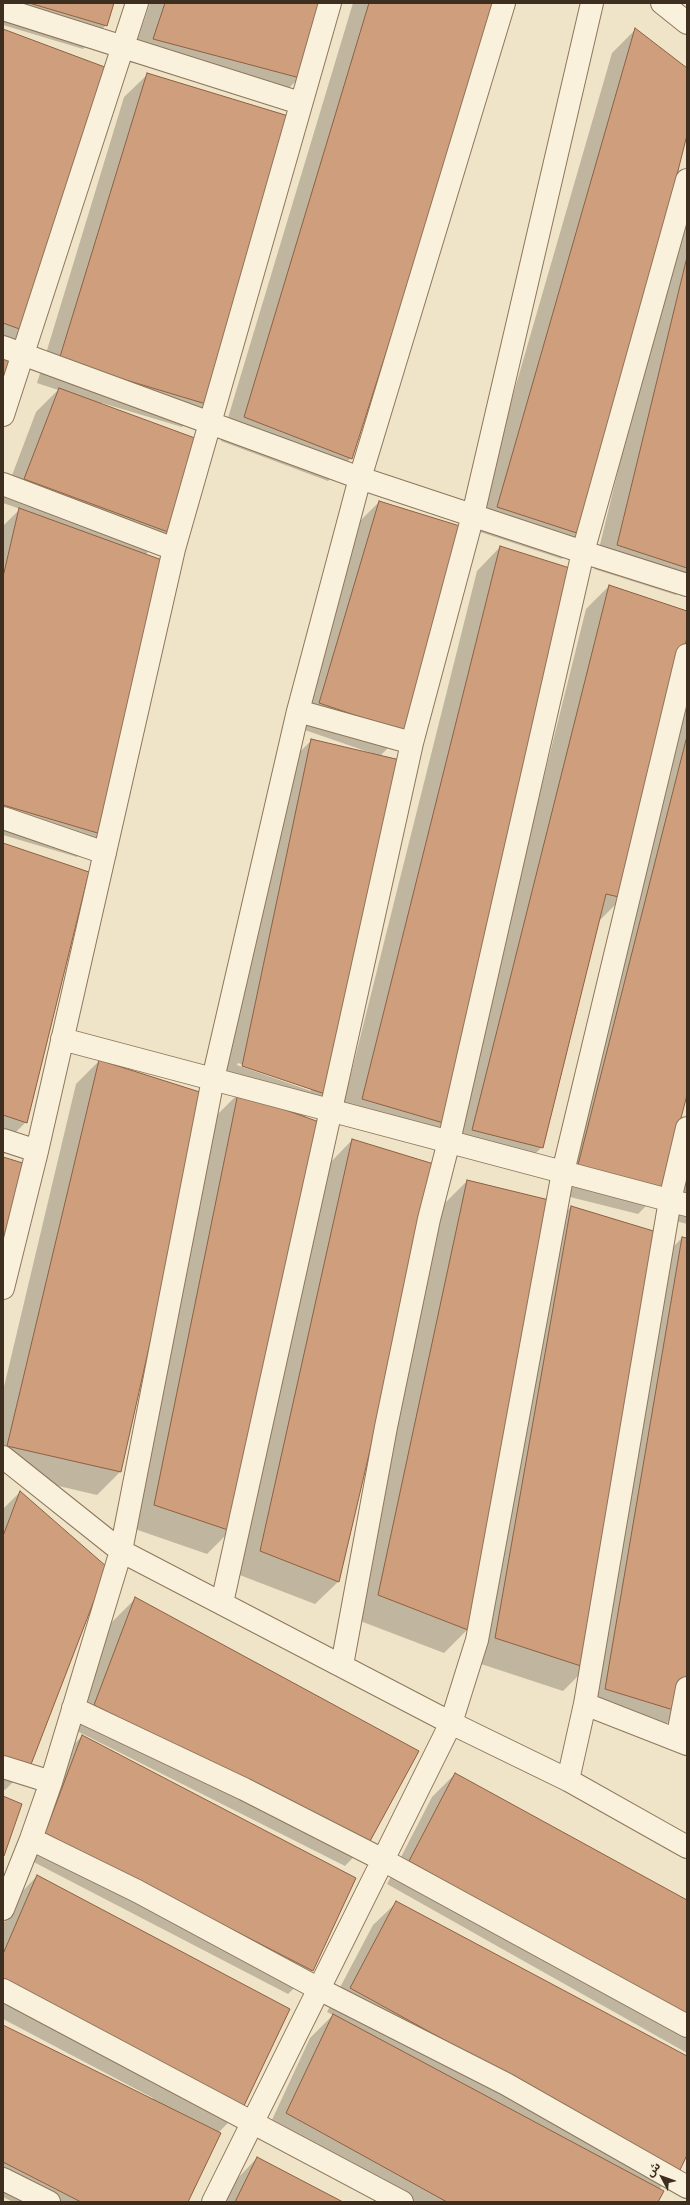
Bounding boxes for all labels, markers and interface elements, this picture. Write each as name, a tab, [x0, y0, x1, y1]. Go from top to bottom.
north arrow	[642, 2157, 682, 2197]
text: ش	[642, 2158, 663, 2179]

